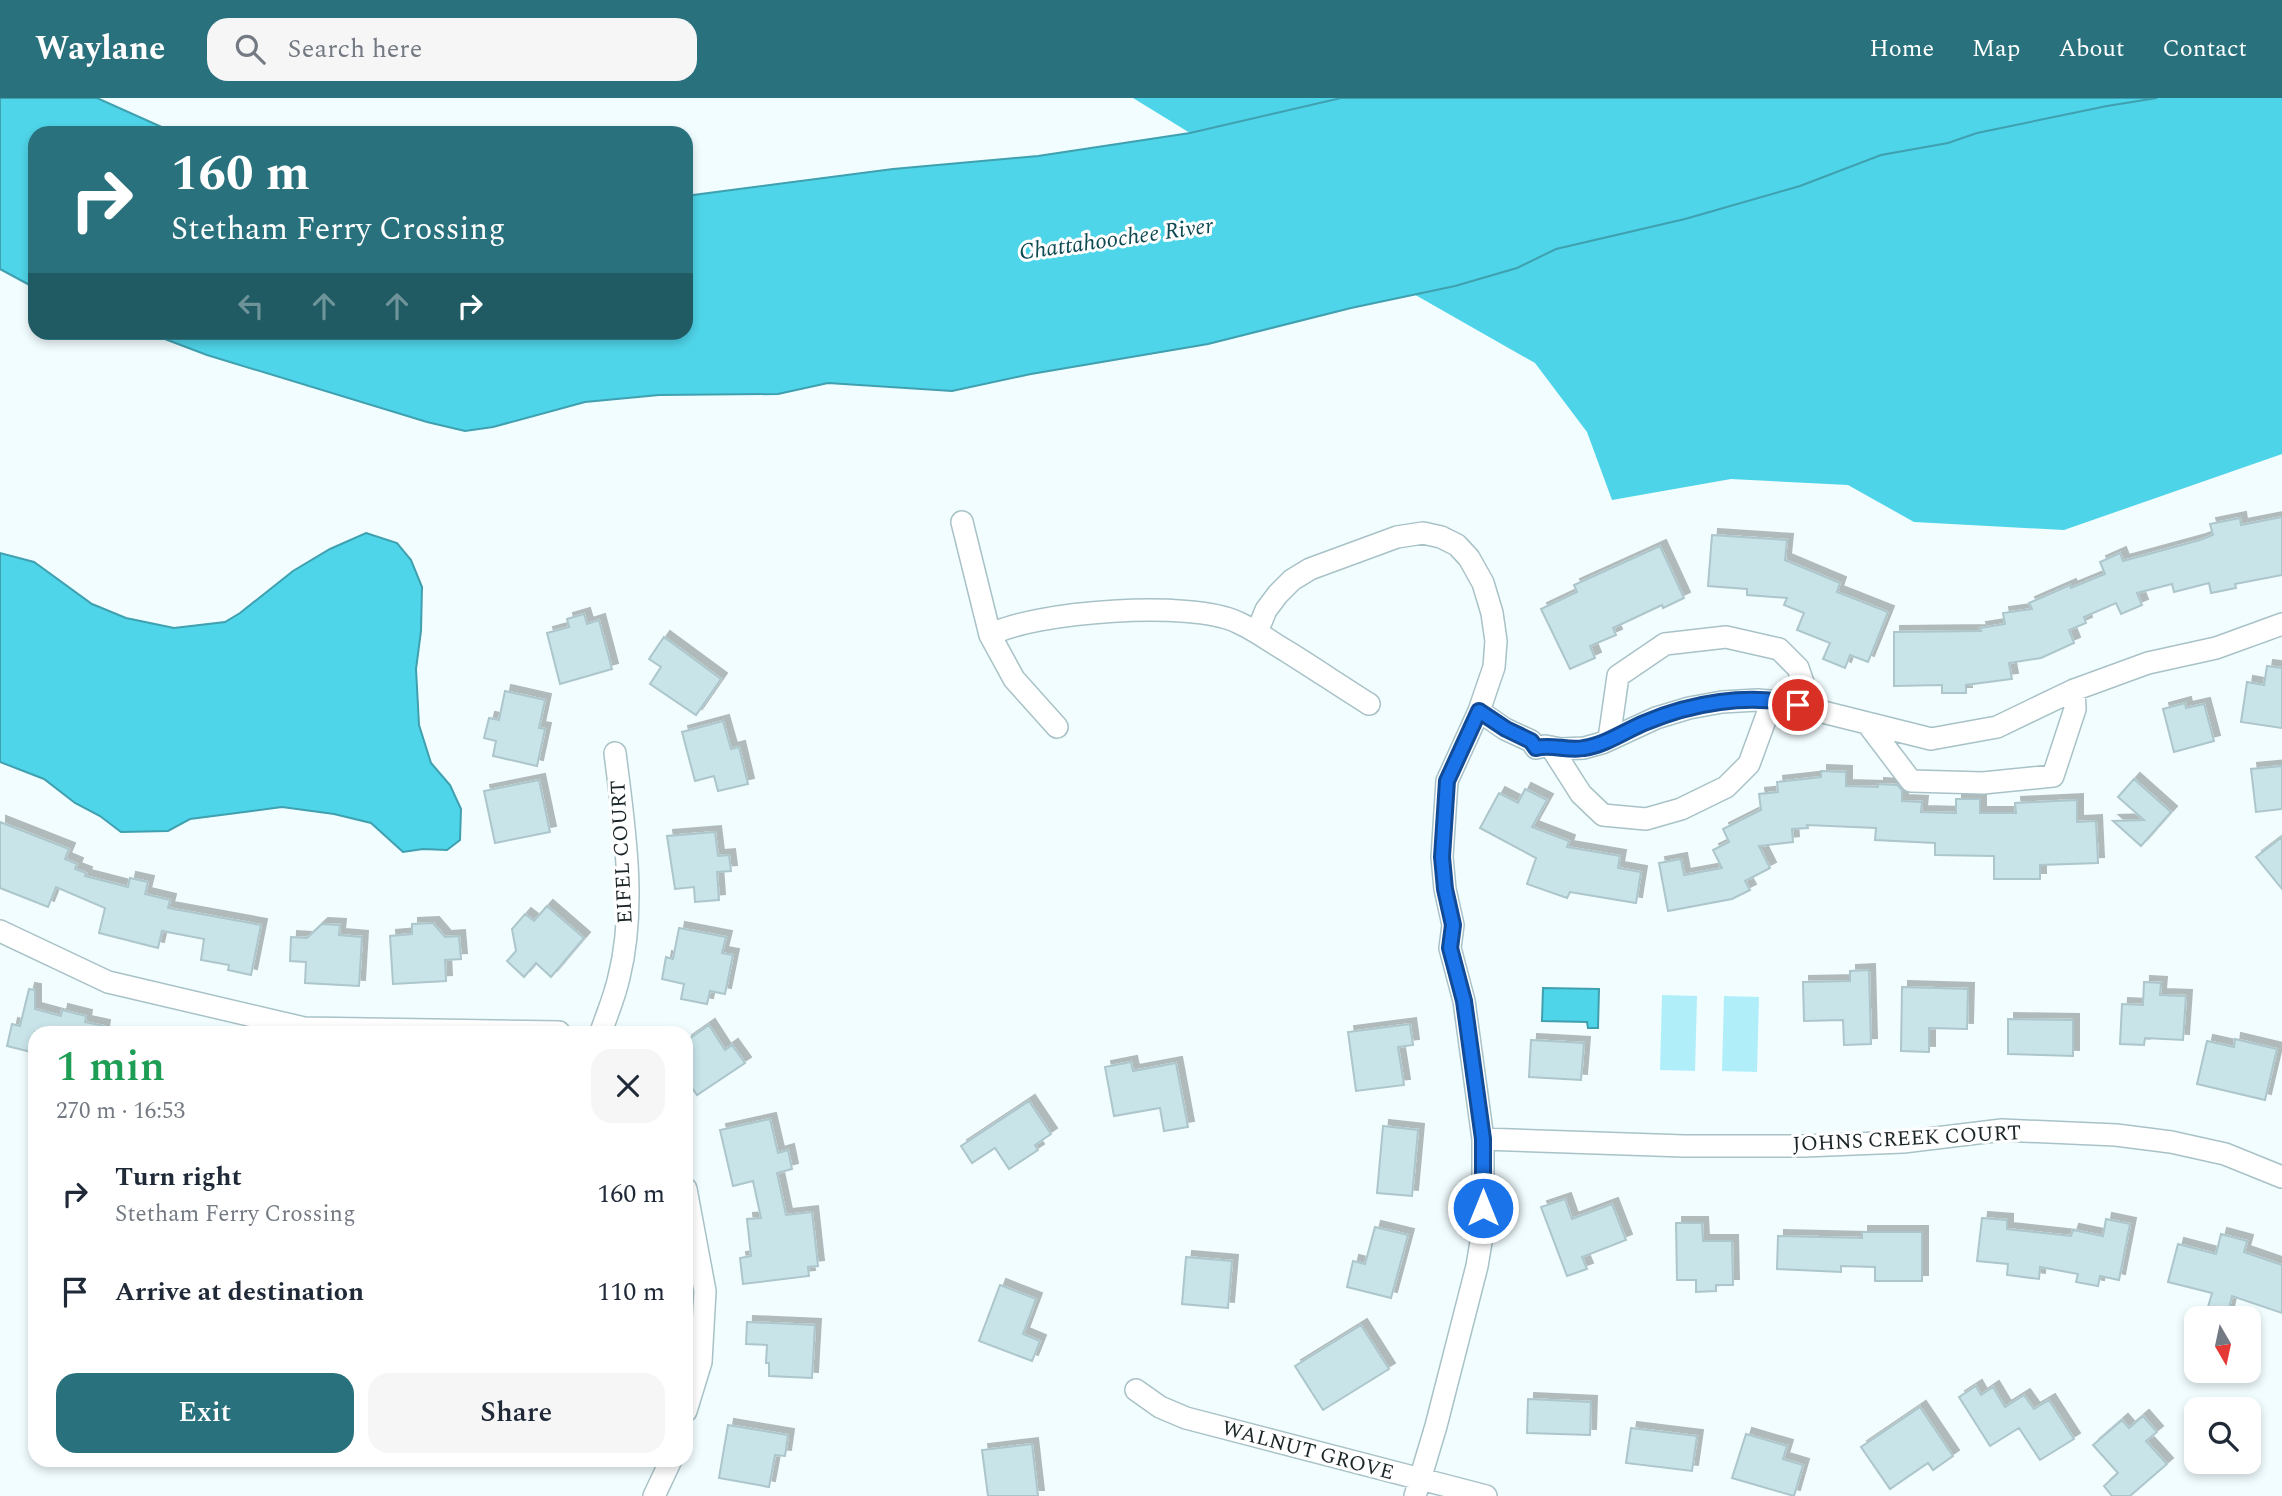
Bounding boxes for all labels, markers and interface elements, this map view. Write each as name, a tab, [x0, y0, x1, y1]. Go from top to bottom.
search box	[207, 18, 697, 81]
text: Waylane	[35, 24, 165, 74]
text: Search here	[287, 29, 422, 69]
icon: search	[231, 30, 269, 68]
text: Home	[1869, 31, 1934, 67]
text: Map	[1972, 31, 2020, 67]
text: About	[2058, 31, 2124, 67]
text: Contact	[2162, 31, 2247, 67]
text: 160 m	[171, 137, 310, 212]
icon: right	[56, 154, 147, 245]
text: Stetham Ferry Crossing	[171, 205, 506, 254]
water label: Chattahoochee River	[1017, 208, 1217, 270]
icon: left	[232, 287, 270, 325]
icon: ahead	[305, 287, 343, 325]
icon: ahead	[378, 287, 416, 325]
icon: right	[451, 287, 489, 325]
pin	[1768, 675, 1828, 735]
icon: arrive	[1779, 686, 1817, 724]
street label: EIFEL COURT	[602, 779, 642, 925]
text: 1 min	[56, 1036, 165, 1099]
button: close	[591, 1049, 665, 1123]
text: 270 m · 16:53	[56, 1094, 185, 1129]
street label: JOHNS CREEK COURT	[1792, 1117, 2022, 1161]
text: Turn right	[115, 1157, 242, 1197]
position arrow	[1446, 1171, 1520, 1245]
text: 160 m	[597, 1174, 665, 1214]
icon: right	[56, 1175, 94, 1213]
text: Stetham Ferry Crossing	[115, 1197, 355, 1232]
text: Arrive at destination	[115, 1272, 364, 1312]
text: 110 m	[597, 1272, 665, 1312]
icon: arrive	[56, 1273, 94, 1311]
north arrow	[2184, 1306, 2261, 1382]
map controls	[2184, 1306, 2261, 1474]
button: Exit	[56, 1373, 354, 1453]
button: Share	[368, 1373, 665, 1453]
button: search	[2184, 1397, 2261, 1474]
street label: WALNUT GROVE	[1218, 1413, 1397, 1489]

